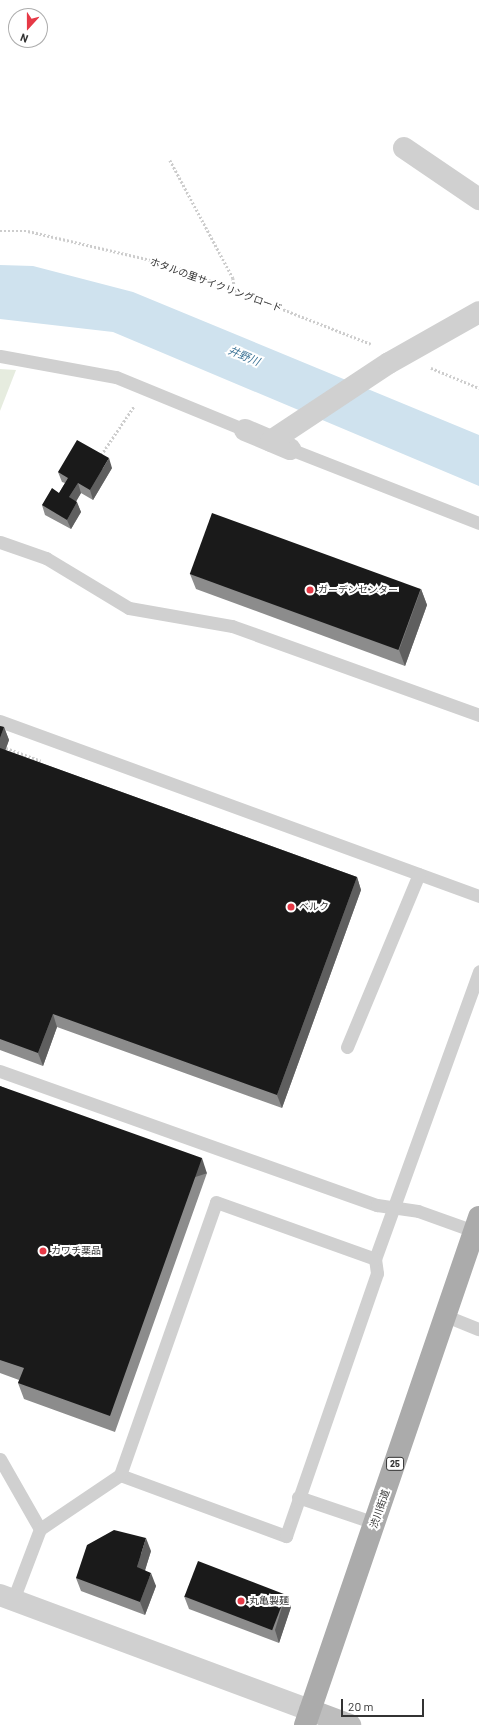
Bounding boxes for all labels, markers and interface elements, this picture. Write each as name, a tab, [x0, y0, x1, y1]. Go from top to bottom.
north arrow	[8, 8, 48, 48]
text: N	[18, 31, 30, 46]
street label: ホタルの里サイクリングロード	[148, 255, 284, 315]
water label: 井野川	[226, 343, 262, 369]
place label: ガーデンセンター	[318, 584, 398, 596]
marker: ガーデンセンター	[305, 585, 315, 595]
place label: ベルク	[299, 901, 329, 913]
marker: ベルク	[286, 902, 296, 912]
place label: カワチ薬品	[51, 1245, 101, 1257]
marker: カワチ薬品	[38, 1246, 48, 1256]
road number: 25	[386, 1457, 404, 1471]
street label: 渋川街道	[368, 1488, 392, 1530]
place label: 丸亀製麺	[249, 1595, 289, 1607]
marker: 丸亀製麺	[236, 1596, 246, 1606]
scale bar	[343, 1691, 426, 1717]
text: 20 m	[348, 1699, 374, 1713]

